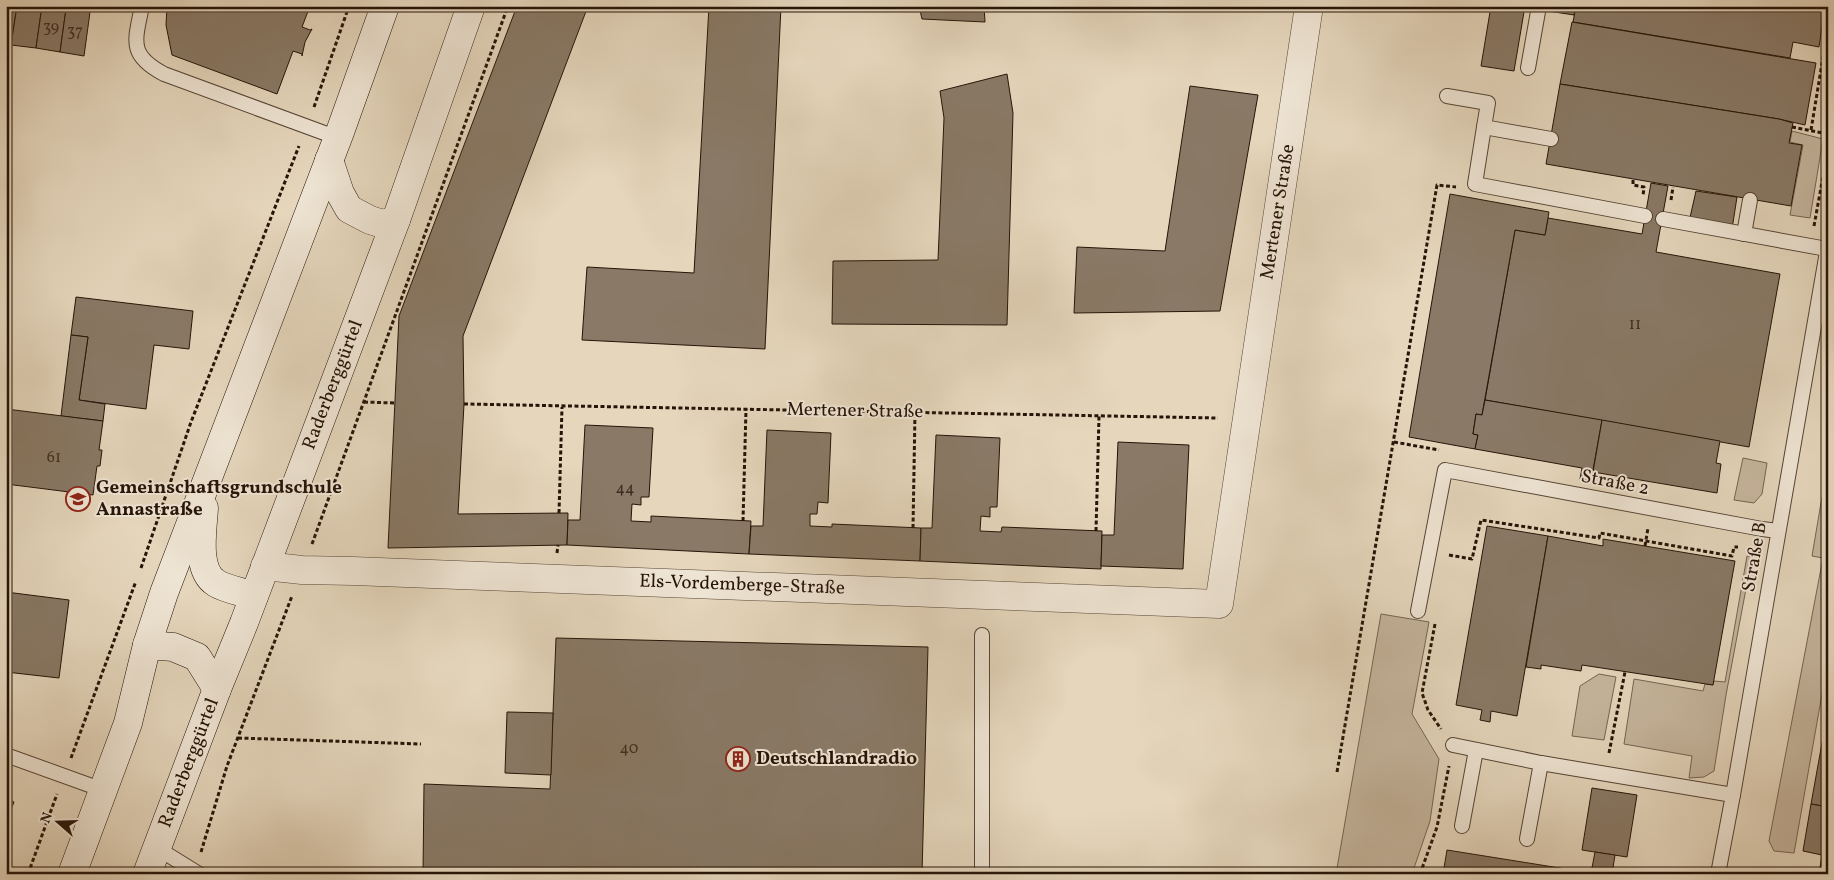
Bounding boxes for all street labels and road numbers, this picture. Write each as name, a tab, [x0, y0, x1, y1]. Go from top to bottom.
street label: Mertener Straße	[1254, 142, 1302, 282]
street label: Raderberggürtel	[296, 316, 370, 453]
street label: Mertener Straße	[786, 397, 924, 425]
street label: Straße 2	[1579, 464, 1651, 502]
street label: Straße B	[1736, 520, 1774, 594]
street label: Els-Vordemberge-Straße	[639, 568, 845, 602]
street label: Raderberggürtel	[152, 694, 226, 831]

